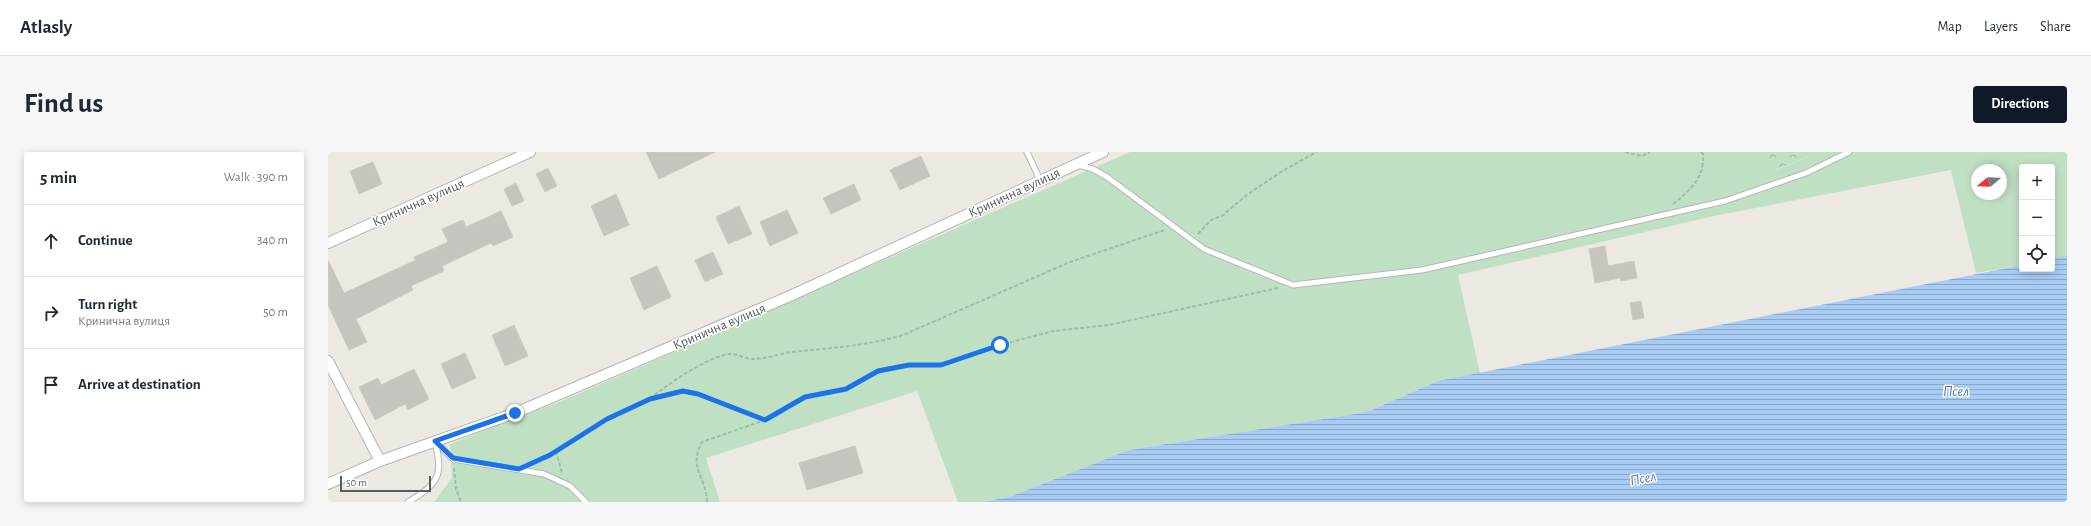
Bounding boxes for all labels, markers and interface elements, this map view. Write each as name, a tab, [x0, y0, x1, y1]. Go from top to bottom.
text: Atlasly	[20, 18, 72, 37]
text: Map	[1937, 20, 1962, 34]
text: Layers	[1984, 20, 2018, 34]
text: Share	[2040, 20, 2071, 34]
button: Directions	[1973, 86, 2067, 123]
text: Find us	[24, 90, 103, 118]
north arrow	[1971, 164, 2007, 200]
map controls	[2019, 164, 2055, 272]
button: +	[2019, 164, 2055, 200]
street label: Кринична вулиця	[966, 166, 1062, 220]
text: 5 min	[40, 169, 77, 186]
text: Walk · 390 m	[224, 171, 288, 184]
street label: Кринична вулиця	[370, 176, 467, 230]
button: −	[2019, 200, 2055, 236]
icon: ahead	[40, 230, 62, 252]
text: Continue	[78, 233, 133, 248]
text: 340 m	[257, 234, 288, 247]
button: locate	[2019, 236, 2055, 272]
text: Turn right	[78, 297, 137, 312]
street label: Кринична вулиця	[671, 301, 768, 353]
icon: right	[40, 302, 62, 324]
text: 50 m	[263, 306, 288, 319]
text: Кринична вулиця	[78, 315, 170, 328]
route start	[991, 336, 1009, 354]
icon: arrive	[40, 374, 62, 396]
text: Arrive at destination	[78, 377, 201, 392]
water label: Псел	[1943, 384, 1969, 399]
route end	[506, 404, 524, 422]
water label: Псел	[1629, 469, 1657, 488]
scale bar	[340, 474, 431, 493]
text: 50 m	[346, 477, 367, 488]

